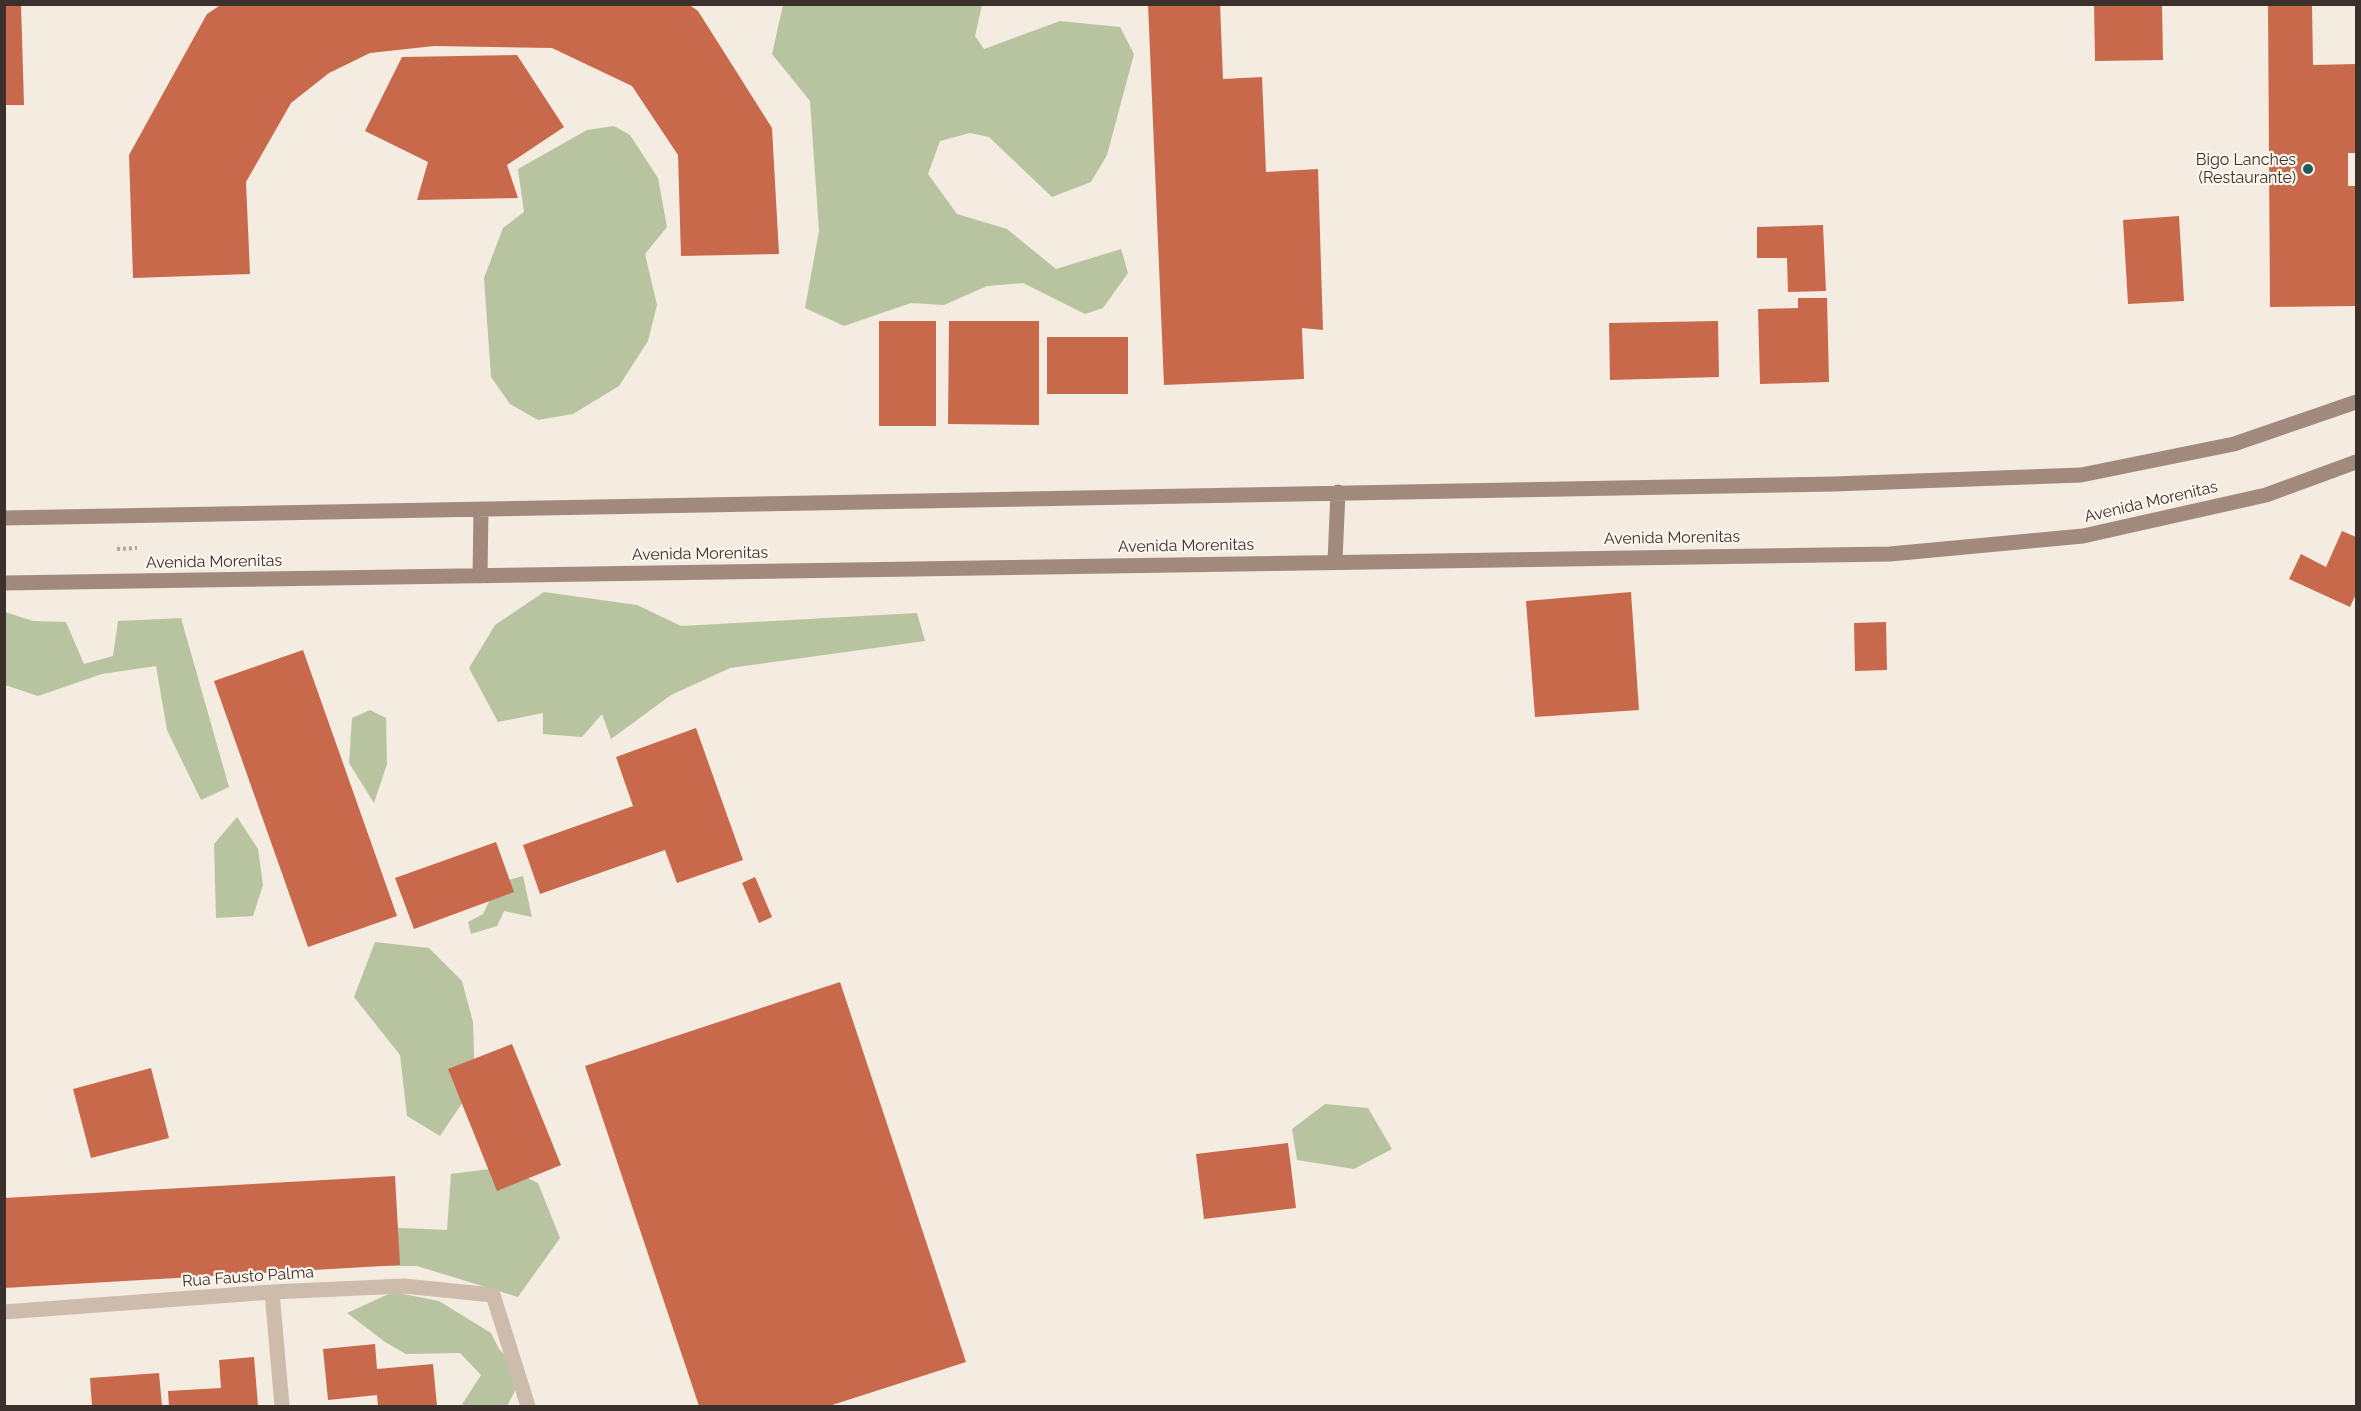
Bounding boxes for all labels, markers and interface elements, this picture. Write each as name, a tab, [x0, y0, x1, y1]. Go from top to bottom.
place label: Bigo Lanches (Restaurante)	[2196, 150, 2296, 188]
marker: Bigo Lanches (Restaurante)	[2301, 162, 2315, 176]
street label: Avenida Morenitas	[2082, 477, 2220, 527]
street label: Avenida Morenitas	[1604, 527, 1740, 549]
street label: Avenida Morenitas	[1118, 535, 1254, 557]
street label: Avenida Morenitas	[632, 543, 768, 565]
street label: Avenida Morenitas	[146, 551, 282, 573]
street label: Rua Fausto Palma	[181, 1263, 315, 1291]

